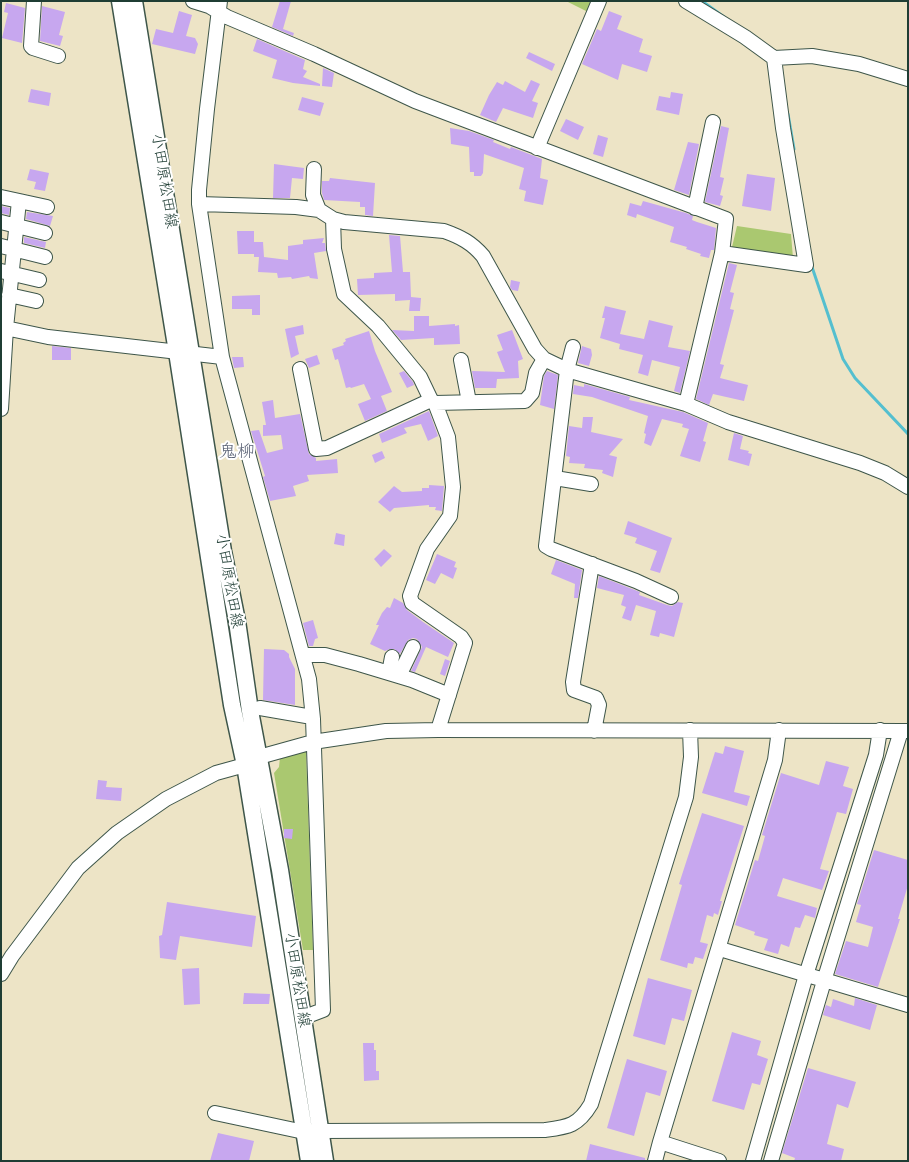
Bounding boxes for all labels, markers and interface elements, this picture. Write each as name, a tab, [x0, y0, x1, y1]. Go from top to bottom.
street label: 小田原松田線	[147, 132, 181, 230]
district label: 鬼柳	[219, 441, 255, 463]
street label: 小田原松田線	[211, 532, 247, 630]
street label: 小田原松田線	[280, 931, 314, 1029]

